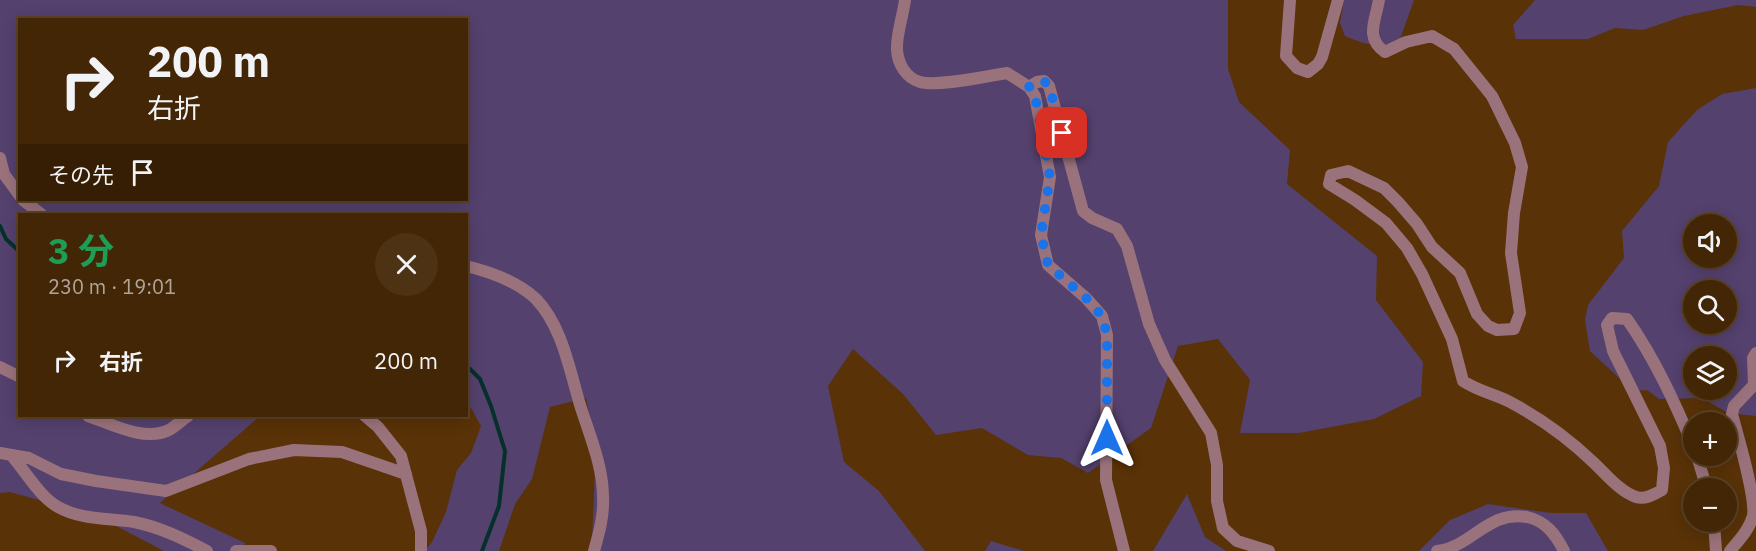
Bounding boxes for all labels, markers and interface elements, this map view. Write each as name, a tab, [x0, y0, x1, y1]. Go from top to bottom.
text: 200 m	[147, 34, 270, 89]
icon: right	[48, 42, 126, 120]
text: 右折	[147, 90, 201, 125]
pin	[1036, 107, 1087, 158]
icon: arrive	[1045, 116, 1078, 149]
icon: arrive	[126, 156, 159, 189]
text: その先	[48, 160, 114, 189]
map controls	[1683, 214, 1737, 532]
button: sound	[1683, 214, 1737, 268]
text: 3 分	[48, 227, 114, 274]
button: close	[375, 233, 438, 296]
text: 230 m · 19:01	[48, 273, 176, 300]
button: search	[1683, 280, 1737, 334]
icon: right	[48, 344, 81, 377]
text: 200 m	[374, 346, 438, 375]
button: layers	[1683, 346, 1737, 400]
text: 右折	[99, 347, 143, 376]
position arrow	[1075, 406, 1139, 470]
button: +	[1683, 412, 1737, 466]
button: −	[1683, 478, 1737, 532]

